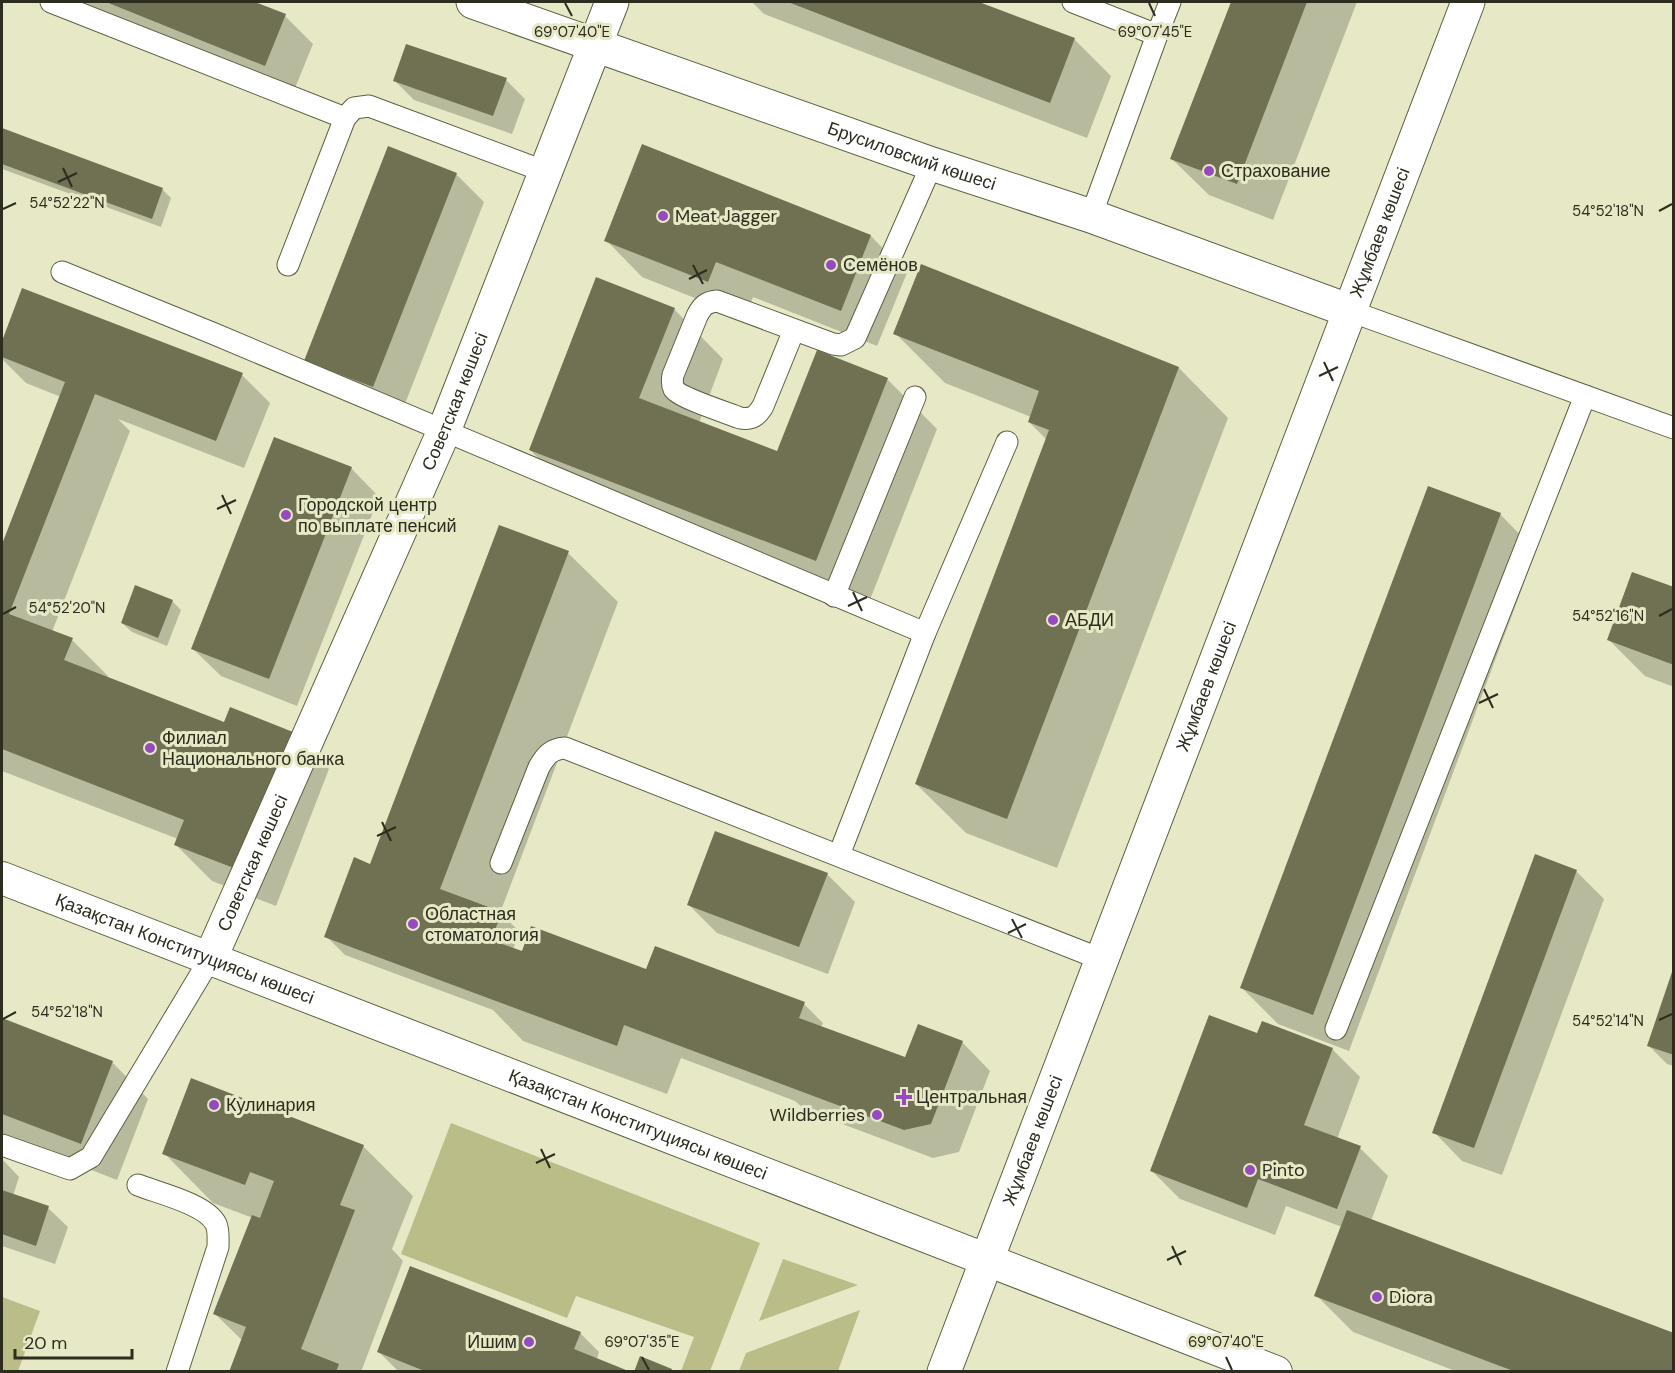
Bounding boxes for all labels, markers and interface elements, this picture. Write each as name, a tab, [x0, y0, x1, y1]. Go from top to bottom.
text: 69°07'40"E	[534, 22, 610, 42]
text: 69°07'45"E	[1118, 22, 1192, 42]
street label: Брусиловский көшесі	[824, 116, 999, 196]
place label: Страхование	[1221, 159, 1330, 183]
marker: Страхование	[1202, 164, 1216, 178]
street label: Жұмбаев көшесі	[1344, 164, 1416, 301]
text: 54°52'22"N	[29, 193, 105, 213]
text: 54°52'18"N	[1572, 201, 1644, 221]
place label: Meat Jagger	[675, 204, 778, 228]
marker: Meat Jagger	[656, 209, 670, 223]
place label: Семёнов	[843, 253, 918, 277]
marker: Семёнов	[824, 258, 838, 272]
street label: Советская көшесі	[416, 329, 493, 474]
place label: Городской центр по выплате пенсий	[298, 493, 457, 538]
marker: Городской центр по выплате пенсий	[279, 508, 293, 522]
text: 54°52'20"N	[29, 598, 105, 618]
text: 54°52'16"N	[1572, 606, 1644, 626]
place label: АБДИ	[1065, 608, 1114, 632]
marker: АБДИ	[1046, 613, 1060, 627]
street label: Жұмбаев көшесі	[1170, 618, 1242, 755]
place label: Филиал Национального банка	[162, 726, 345, 771]
marker: Филиал Национального банка	[143, 741, 157, 755]
street label: Советская көшесі	[212, 791, 293, 935]
street label: Қазақстан Конституциясы көшесі	[52, 888, 318, 1010]
place label: Областная стоматология	[425, 902, 539, 947]
marker: Областная стоматология	[406, 917, 420, 931]
text: 54°52'18"N	[31, 1002, 103, 1022]
text: 54°52'14"N	[1572, 1011, 1644, 1031]
street label: Қазақстан Конституциясы көшесі	[505, 1064, 771, 1186]
street label: Жұмбаев көшесі	[997, 1072, 1068, 1209]
place label: Центральная	[916, 1085, 1027, 1109]
marker: Центральная	[897, 1090, 911, 1104]
place label: Кулинария	[226, 1093, 315, 1117]
marker: Кулинария	[207, 1098, 221, 1112]
place label: Wildberries	[770, 1103, 865, 1127]
marker: Wildberries	[870, 1108, 884, 1122]
place label: Pinto	[1262, 1158, 1305, 1182]
marker: Pinto	[1243, 1163, 1257, 1177]
place label: Diora	[1389, 1285, 1433, 1309]
marker: Diora	[1370, 1290, 1384, 1304]
scale bar	[15, 1322, 132, 1360]
place label: Ишим	[467, 1330, 517, 1354]
text: 20 m	[24, 1331, 67, 1355]
text: 69°07'35"E	[604, 1332, 680, 1352]
text: 69°07'40"E	[1188, 1332, 1264, 1352]
marker: Ишим	[522, 1335, 536, 1349]

